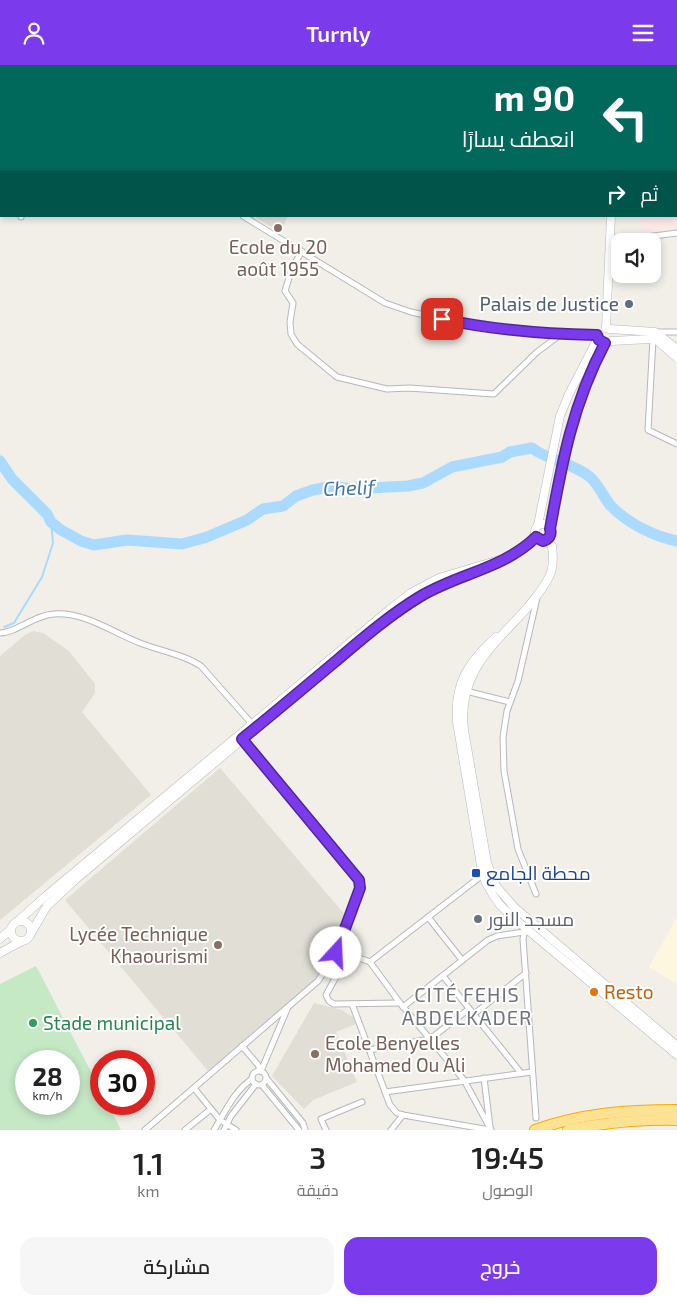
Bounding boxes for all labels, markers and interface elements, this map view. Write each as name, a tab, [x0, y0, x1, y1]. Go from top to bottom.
icon: person	[20, 19, 48, 47]
icon: menu	[629, 19, 657, 47]
text: Turnly	[306, 20, 371, 46]
text: 90 m	[494, 76, 575, 118]
icon: left	[593, 85, 658, 150]
text: انعطف يسارًا	[462, 125, 575, 151]
icon: right	[602, 180, 630, 208]
text: ثم	[640, 182, 658, 205]
marker: Ecole du 20 août 1955	[272, 222, 284, 234]
map controls	[611, 233, 661, 283]
button: sound	[611, 233, 661, 283]
place label: Ecole du 20 août 1955	[229, 235, 327, 280]
place label: Palais de Justice	[480, 292, 619, 315]
pin	[421, 298, 463, 340]
marker: Palais de Justice	[623, 298, 635, 310]
icon: arrive	[428, 305, 456, 333]
water label: Chelif	[323, 474, 377, 500]
place label: محطة الجامع	[486, 861, 591, 887]
marker: محطة الجامع	[470, 867, 482, 879]
place label: مسجد النور	[487, 907, 574, 931]
marker: مسجد النور	[472, 913, 484, 925]
place label: Lycée Technique Khaourismi	[69, 922, 208, 967]
position arrow	[309, 926, 361, 978]
marker: Lycée Technique Khaourismi	[212, 939, 224, 951]
place label: Resto	[604, 980, 654, 1003]
district label: CITÉ FEHIS ABDELKADER	[402, 982, 532, 1029]
marker: Resto	[588, 986, 600, 998]
place label: Stade municipal	[43, 1011, 181, 1034]
marker: Stade municipal	[27, 1017, 39, 1029]
place label: Ecole Benyelles Mohamed Ou Ali	[325, 1031, 465, 1076]
marker: Ecole Benyelles Mohamed Ou Ali	[309, 1048, 321, 1060]
speed limit sign: 30	[90, 1050, 155, 1115]
text: 28	[32, 1061, 63, 1091]
text: km/h	[33, 1088, 62, 1102]
text: 3	[309, 1139, 326, 1175]
text: 19:45	[471, 1139, 544, 1175]
text: 1.1	[133, 1145, 164, 1181]
text: دقيقة	[297, 1180, 338, 1199]
text: الوصول	[482, 1180, 533, 1199]
text: km	[137, 1181, 160, 1200]
button: مشاركة	[20, 1237, 334, 1295]
button: خروج	[344, 1237, 657, 1295]

